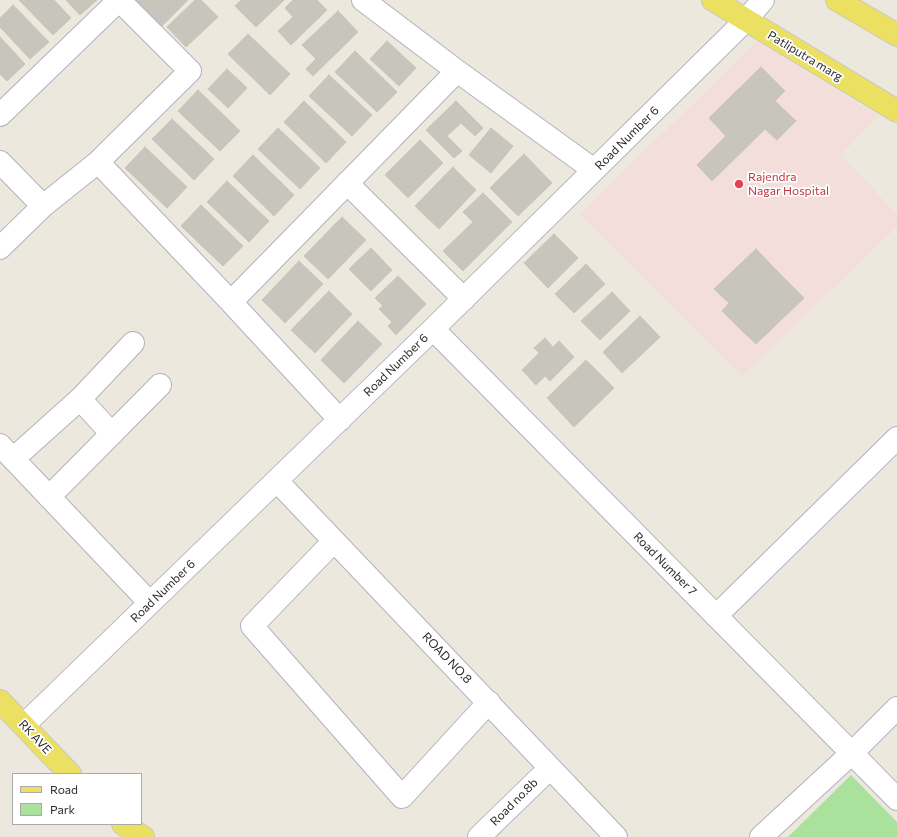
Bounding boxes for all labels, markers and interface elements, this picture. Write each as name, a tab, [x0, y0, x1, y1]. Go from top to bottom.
street label: Patliputra marg	[765, 28, 845, 84]
street label: Road Number 6	[592, 103, 662, 173]
place label: Rajendra Nagar Hospital	[748, 170, 829, 198]
marker: Rajendra Nagar Hospital	[733, 178, 745, 190]
street label: Road Number 6	[361, 331, 431, 399]
street label: Road Number 7	[630, 529, 700, 599]
street label: Road Number 6	[128, 557, 198, 625]
street label: ROAD NO.8	[419, 630, 475, 686]
street label: RK AVE	[16, 717, 54, 757]
legend	[12, 773, 142, 825]
street label: Road no.8b	[487, 775, 541, 829]
text: Road	[50, 782, 78, 796]
text: Park	[50, 802, 75, 816]

